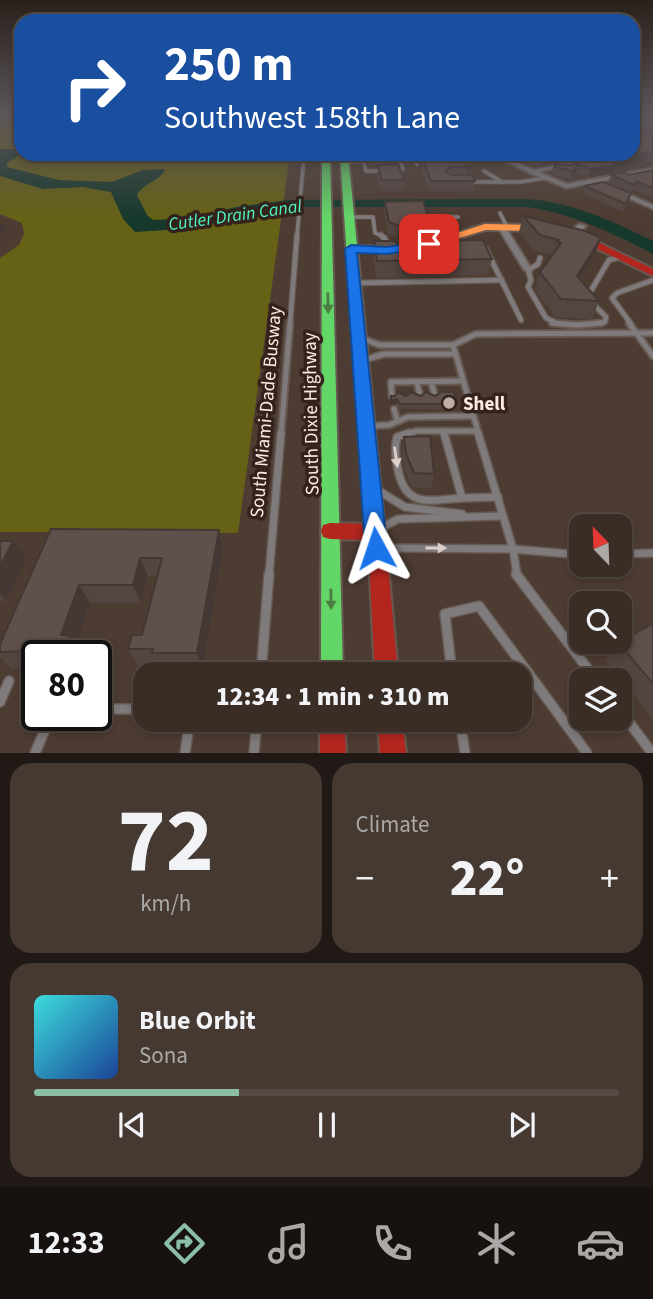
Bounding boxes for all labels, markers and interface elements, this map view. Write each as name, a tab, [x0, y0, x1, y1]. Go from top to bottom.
text: 250 m	[164, 30, 293, 100]
icon: right	[49, 42, 140, 133]
text: Southwest 158th Lane	[164, 95, 460, 141]
water label: Cutler Drain Canal	[167, 194, 304, 237]
pin	[399, 214, 459, 274]
icon: arrive	[410, 225, 448, 263]
one-way arrow	[322, 292, 334, 314]
street label: South Miami-Dade Busway	[244, 305, 289, 519]
street label: South Dixie Highway	[297, 332, 326, 496]
place label: Shell	[463, 391, 506, 418]
marker: Shell	[441, 395, 457, 411]
one-way arrow	[391, 446, 402, 468]
position arrow	[339, 511, 413, 585]
north arrow	[569, 514, 632, 578]
map controls	[569, 514, 632, 731]
one-way arrow	[425, 542, 447, 554]
one-way arrow	[325, 588, 337, 610]
button: search	[569, 591, 632, 654]
speed limit sign: 80	[21, 640, 112, 731]
button: layers	[569, 668, 632, 731]
text: 12:34 · 1 min · 310 m	[216, 678, 449, 715]
text: 72	[118, 777, 214, 906]
text: Climate	[356, 808, 429, 841]
text: 22°	[450, 842, 525, 916]
text: −	[356, 852, 374, 906]
text: +	[600, 852, 619, 906]
text: km/h	[140, 887, 191, 920]
text: Blue Orbit	[139, 1002, 256, 1039]
text: Sona	[139, 1039, 188, 1072]
icon: previous	[113, 1106, 151, 1144]
icon: pause	[308, 1106, 346, 1144]
icon: next	[503, 1106, 541, 1144]
icon: directions	[160, 1219, 209, 1268]
icon: music	[264, 1219, 313, 1268]
icon: phone	[368, 1219, 417, 1268]
icon: climate	[472, 1219, 521, 1268]
icon: car	[576, 1219, 625, 1268]
text: 12:33	[28, 1220, 105, 1266]

